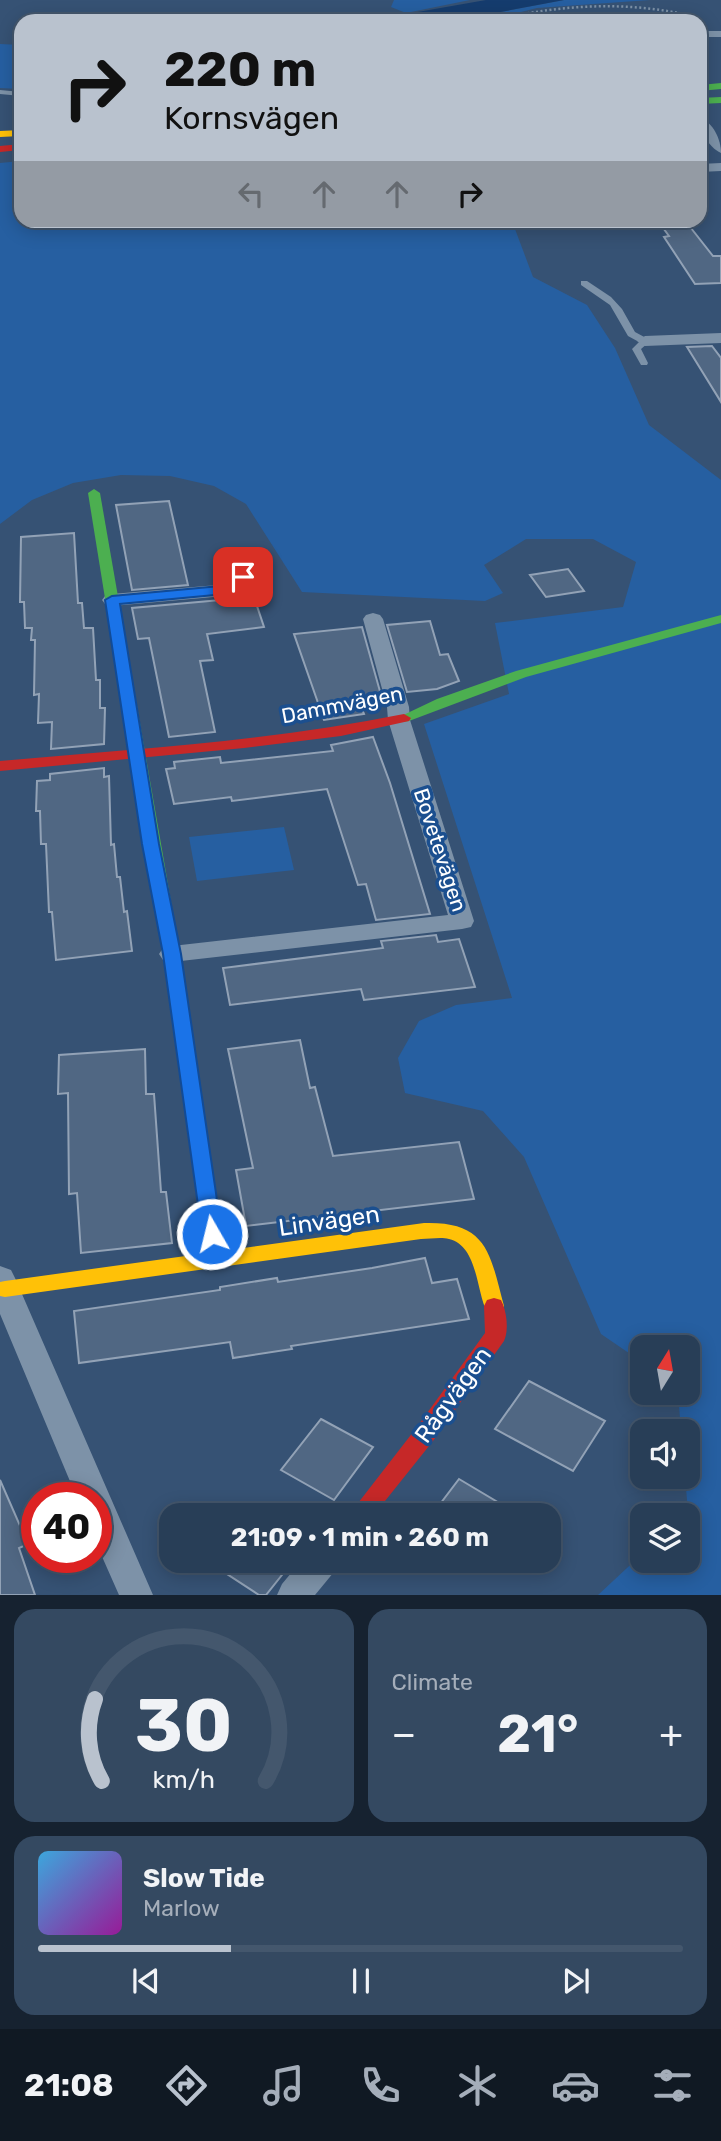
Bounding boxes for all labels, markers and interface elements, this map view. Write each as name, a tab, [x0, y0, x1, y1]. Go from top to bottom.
text: 220 m	[164, 40, 316, 98]
icon: right	[49, 42, 140, 133]
text: Kornsvägen	[164, 99, 339, 137]
icon: left	[232, 175, 270, 213]
icon: ahead	[305, 175, 343, 213]
icon: ahead	[378, 175, 416, 213]
icon: right	[451, 175, 489, 213]
pin	[213, 547, 273, 607]
icon: arrive	[224, 558, 262, 596]
street label: Dammvägen	[279, 681, 405, 729]
street label: Bovetevägen	[409, 785, 472, 915]
position arrow	[175, 1197, 249, 1271]
street label: Linvägen	[277, 1200, 381, 1242]
north arrow	[630, 1335, 700, 1405]
map controls	[630, 1335, 700, 1573]
street label: Rågvägen	[409, 1342, 497, 1448]
button: sound	[630, 1419, 700, 1489]
speed limit sign: 40	[21, 1482, 112, 1573]
button: layers	[630, 1503, 700, 1573]
text: 21:09 · 1 min · 260 m	[231, 1522, 489, 1553]
text: Climate	[392, 1668, 473, 1696]
text: 30	[135, 1684, 232, 1770]
text: 21°	[497, 1703, 578, 1765]
text: −	[392, 1711, 416, 1757]
text: +	[659, 1711, 683, 1757]
text: km/h	[153, 1765, 215, 1794]
text: Slow Tide	[143, 1863, 265, 1894]
text: Marlow	[143, 1894, 220, 1922]
icon: previous	[127, 1962, 165, 2000]
icon: pause	[342, 1962, 380, 2000]
icon: next	[557, 1962, 595, 2000]
icon: directions	[162, 2061, 211, 2110]
icon: music	[259, 2061, 308, 2110]
icon: phone	[356, 2061, 405, 2110]
icon: climate	[453, 2061, 502, 2110]
icon: car	[551, 2061, 600, 2110]
icon: filters	[648, 2061, 697, 2110]
text: 21:08	[24, 2066, 114, 2104]

